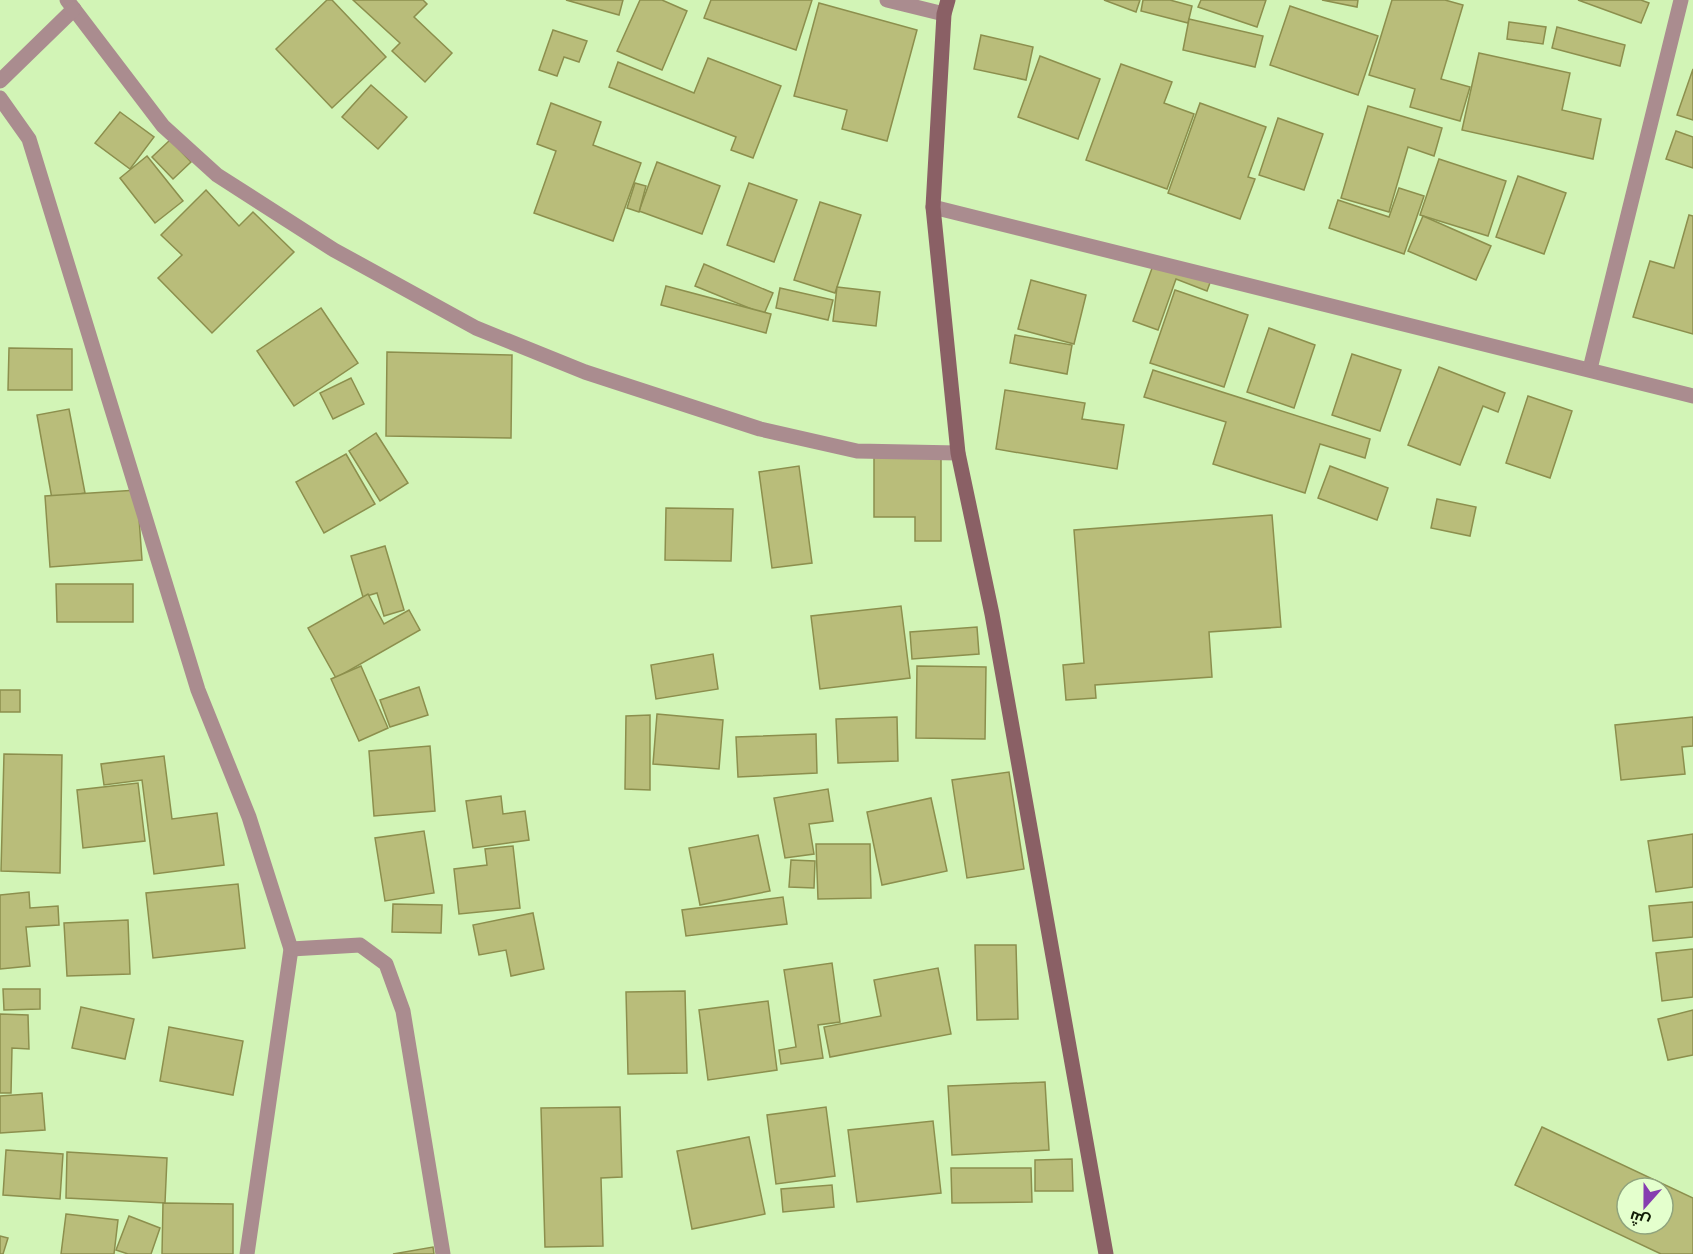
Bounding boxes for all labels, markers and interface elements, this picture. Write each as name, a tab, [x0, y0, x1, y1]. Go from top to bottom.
north arrow	[1615, 1176, 1675, 1236]
text: ش	[1627, 1207, 1653, 1232]

